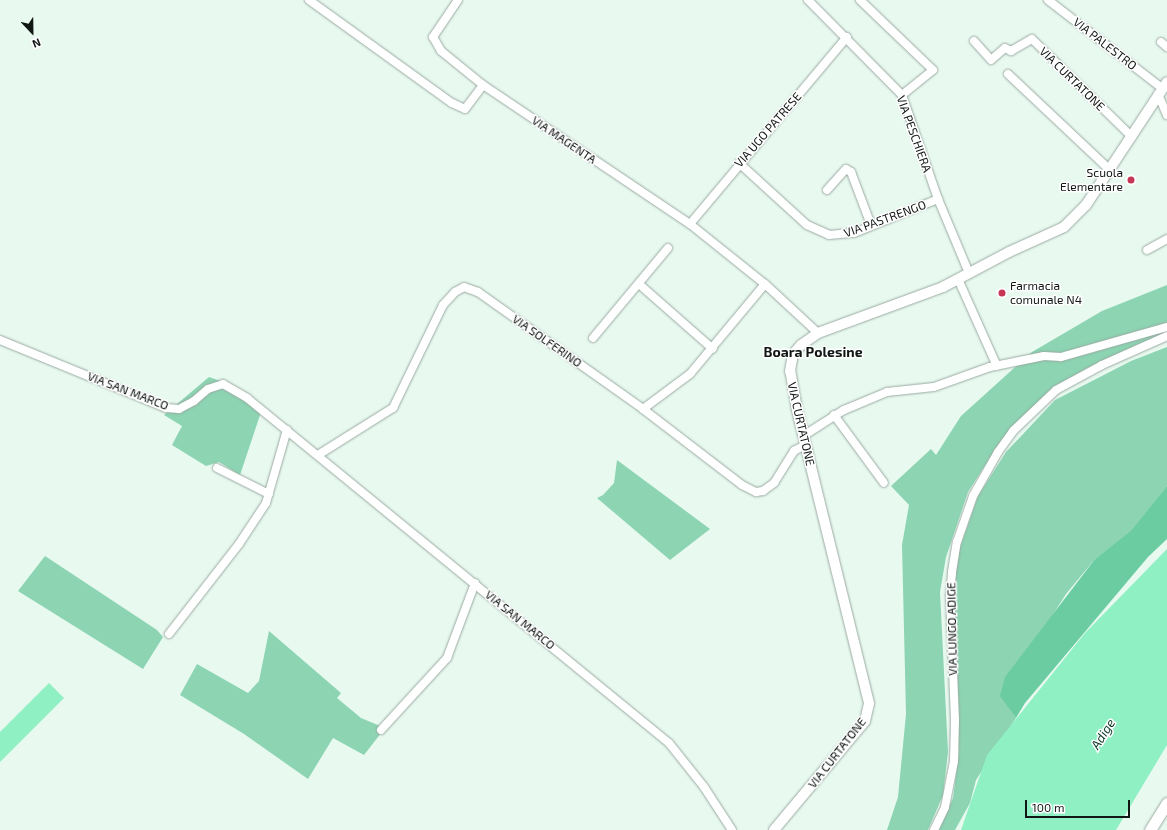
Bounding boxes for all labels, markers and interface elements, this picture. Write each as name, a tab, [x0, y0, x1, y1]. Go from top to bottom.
north arrow	[12, 12, 52, 52]
street label: VIA PALESTRO	[1070, 15, 1140, 73]
text: N	[31, 36, 43, 51]
street label: VIA CURTATONE	[1036, 44, 1108, 114]
street label: VIA UGO PATRESE	[731, 90, 805, 170]
street label: VIA PESCHIERA	[893, 94, 935, 174]
street label: VIA MAGENTA	[529, 113, 599, 167]
place label: Scuola Elementare	[1060, 166, 1123, 194]
marker: Scuola Elementare	[1126, 175, 1136, 185]
street label: VIA PASTRENGO	[842, 197, 928, 241]
place label: Farmacia comunale N4	[1010, 279, 1082, 307]
marker: Farmacia comunale N4	[997, 288, 1007, 298]
street label: VIA SOLFERINO	[509, 312, 585, 370]
district label: Boara Polesine	[763, 344, 863, 360]
street label: VIA SAN MARCO	[85, 369, 171, 413]
street label: VIA CURTATONE	[784, 381, 818, 467]
street label: VIA LUNGO ADIGE	[944, 582, 960, 676]
street label: VIA SAN MARCO	[482, 587, 558, 653]
street label: VIA CURTATONE	[805, 715, 869, 791]
water label: Adige	[1088, 716, 1118, 752]
scale bar	[1027, 792, 1132, 818]
text: 100 m	[1032, 800, 1064, 814]

